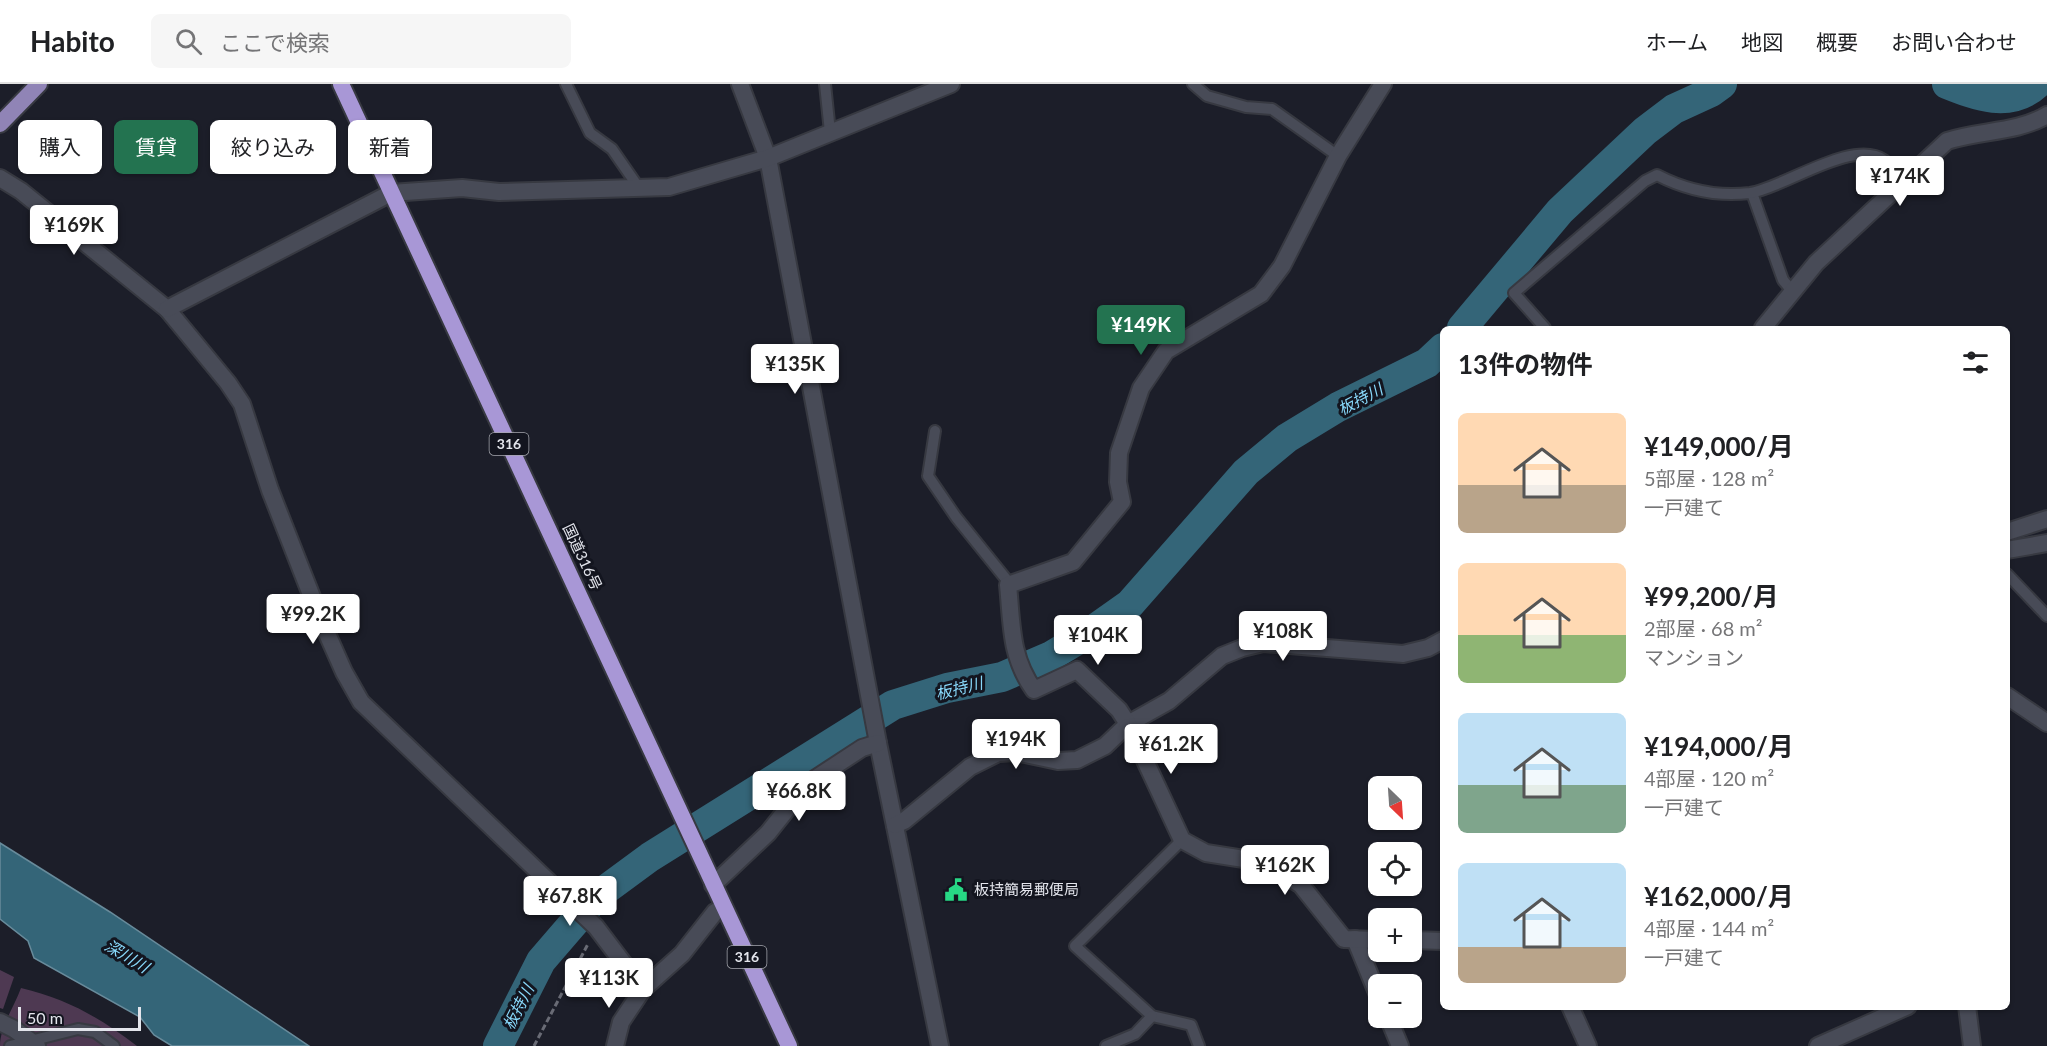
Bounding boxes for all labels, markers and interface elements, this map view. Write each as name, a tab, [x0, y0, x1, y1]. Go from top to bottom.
search box	[151, 14, 571, 68]
text: Habito	[30, 24, 115, 58]
icon: search	[172, 25, 205, 58]
text: ここで検索	[220, 29, 330, 56]
text: ホーム	[1646, 29, 1708, 54]
text: 地図	[1741, 29, 1783, 54]
text: 概要	[1816, 29, 1858, 54]
text: お問い合わせ	[1891, 29, 2017, 54]
chip: 購入	[18, 120, 102, 174]
chip: 賃貸	[114, 120, 198, 174]
chip: 絞り込み	[210, 120, 336, 174]
chip: 新着	[348, 120, 432, 174]
pin: ¥174K	[1858, 156, 1942, 207]
text: ¥174K	[1870, 163, 1930, 187]
pin: ¥169K	[32, 205, 116, 256]
text: ¥169K	[44, 212, 104, 236]
pin: ¥149K	[1099, 305, 1183, 356]
text: ¥149K	[1111, 312, 1171, 336]
pin: ¥135K	[753, 344, 837, 395]
icon: filters	[1959, 346, 1992, 379]
text: 13件の物件	[1458, 348, 1592, 380]
text: ¥135K	[765, 351, 825, 375]
water label: 板持川	[1334, 378, 1387, 418]
text: ¥149,000/月	[1644, 430, 1794, 462]
road number: 316	[490, 433, 528, 455]
icon: home	[1506, 437, 1578, 509]
text: 5部屋 · 128 m²	[1644, 466, 1774, 490]
text: 一戸建て	[1644, 495, 1724, 519]
street label: 国道316号	[560, 521, 606, 593]
text: ¥99,200/月	[1644, 580, 1779, 612]
icon: home	[1506, 587, 1578, 659]
pin: ¥99.2K	[264, 594, 362, 645]
text: ¥99.2K	[281, 601, 345, 625]
pin: ¥108K	[1241, 611, 1325, 662]
pin: ¥104K	[1056, 615, 1140, 666]
text: 2部屋 · 68 m²	[1644, 616, 1763, 640]
text: ¥108K	[1253, 618, 1313, 642]
text: ¥104K	[1068, 622, 1128, 646]
text: マンション	[1644, 645, 1744, 669]
water label: 板持川	[933, 672, 986, 703]
pin: ¥194K	[974, 719, 1058, 770]
pin: ¥61.2K	[1122, 724, 1220, 775]
text: ¥194K	[986, 726, 1046, 750]
text: ¥194,000/月	[1644, 730, 1794, 762]
text: ¥61.2K	[1139, 731, 1203, 755]
icon: home	[1506, 737, 1578, 809]
text: 4部屋 · 120 m²	[1644, 766, 1774, 790]
pin: ¥66.8K	[750, 771, 848, 822]
north arrow	[1368, 776, 1422, 830]
map controls	[1368, 776, 1422, 1028]
text: ¥66.8K	[767, 778, 831, 802]
text: 一戸建て	[1644, 795, 1724, 819]
button: locate	[1368, 842, 1422, 896]
pin: ¥162K	[1243, 845, 1327, 896]
text: ¥162K	[1255, 852, 1315, 876]
pin: ¥67.8K	[521, 876, 619, 927]
public building icon: 板持簡易郵便局	[943, 877, 969, 903]
place label: 板持簡易郵便局	[974, 880, 1079, 898]
text: ¥162,000/月	[1644, 880, 1794, 912]
text: ¥67.8K	[538, 883, 602, 907]
icon: home	[1506, 887, 1578, 959]
button: +	[1368, 908, 1422, 962]
text: 4部屋 · 144 m²	[1644, 916, 1774, 940]
water label: 深川川	[102, 935, 154, 977]
text: 一戸建て	[1644, 945, 1724, 969]
road number: 316	[728, 946, 766, 968]
pin: ¥113K	[567, 958, 651, 1009]
text: ¥113K	[579, 965, 639, 989]
button: −	[1368, 974, 1422, 1028]
water label: 板持川	[498, 979, 538, 1032]
scale bar	[18, 1004, 141, 1032]
text: 50 m	[27, 1008, 63, 1027]

